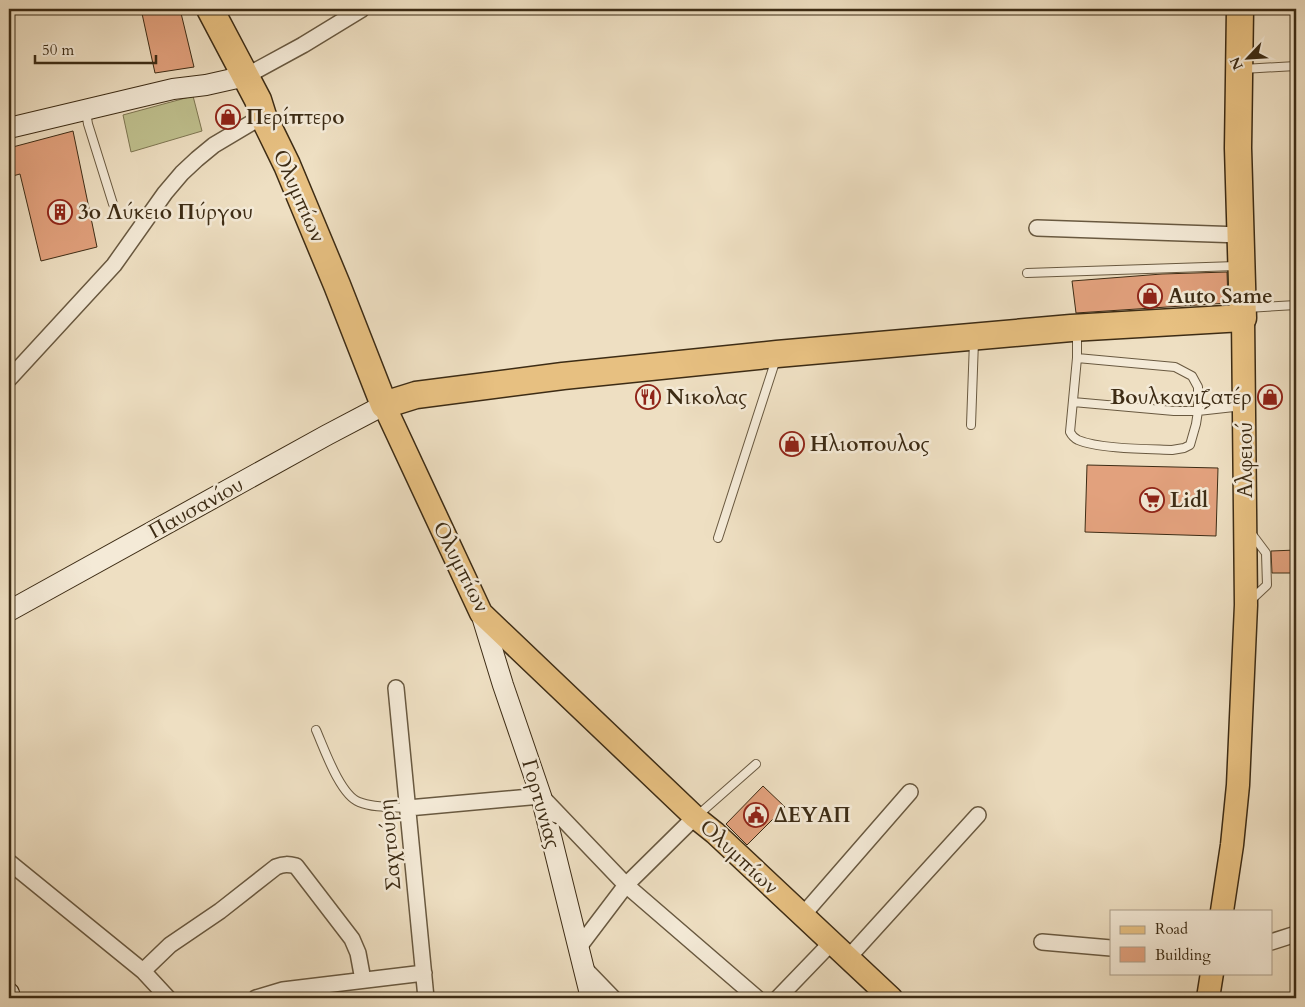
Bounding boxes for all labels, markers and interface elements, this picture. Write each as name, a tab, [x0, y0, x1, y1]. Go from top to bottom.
scale bar	[35, 32, 156, 64]
north arrow	[1222, 32, 1272, 82]
text: 50 m	[42, 40, 74, 60]
text: N	[1225, 54, 1248, 73]
place label: Περίπτερο	[246, 103, 345, 132]
shop icon: Περίπτερο	[215, 104, 241, 130]
street label: Ολυμπίων	[266, 145, 332, 247]
place label: 3o Λύκειο Πύργου	[78, 198, 253, 227]
building icon: 3o Λύκειο Πύργου	[47, 199, 73, 225]
place label: Auto Same	[1168, 282, 1273, 311]
shop icon: Auto Same	[1137, 283, 1163, 309]
place label: Νικολας	[666, 383, 747, 412]
place label: Βουλκανιζατέρ	[1110, 383, 1252, 412]
restaurant icon: Νικολας	[635, 384, 661, 410]
shop icon: Βουλκανιζατέρ	[1257, 384, 1283, 410]
street label: Αλφειού	[1231, 422, 1260, 498]
place label: Ηλιοπουλος	[810, 430, 930, 459]
shop icon: Ηλιοπουλος	[779, 431, 805, 457]
street label: Παυσανίου	[143, 470, 249, 546]
place label: Lidl	[1170, 486, 1208, 515]
supermarket icon: Lidl	[1139, 487, 1165, 513]
street label: Ολυμπίων	[426, 517, 496, 617]
street label: Γορτυνίας	[514, 756, 568, 852]
street label: Σαχτούρη	[372, 798, 408, 892]
place label: ΔΕΥΑΠ	[774, 801, 851, 830]
public building icon: ΔΕΥΑΠ	[743, 802, 769, 828]
street label: Ολυμπίων	[693, 813, 785, 901]
legend	[1110, 910, 1272, 974]
text: Road	[1155, 919, 1188, 939]
text: Building	[1155, 945, 1211, 965]

